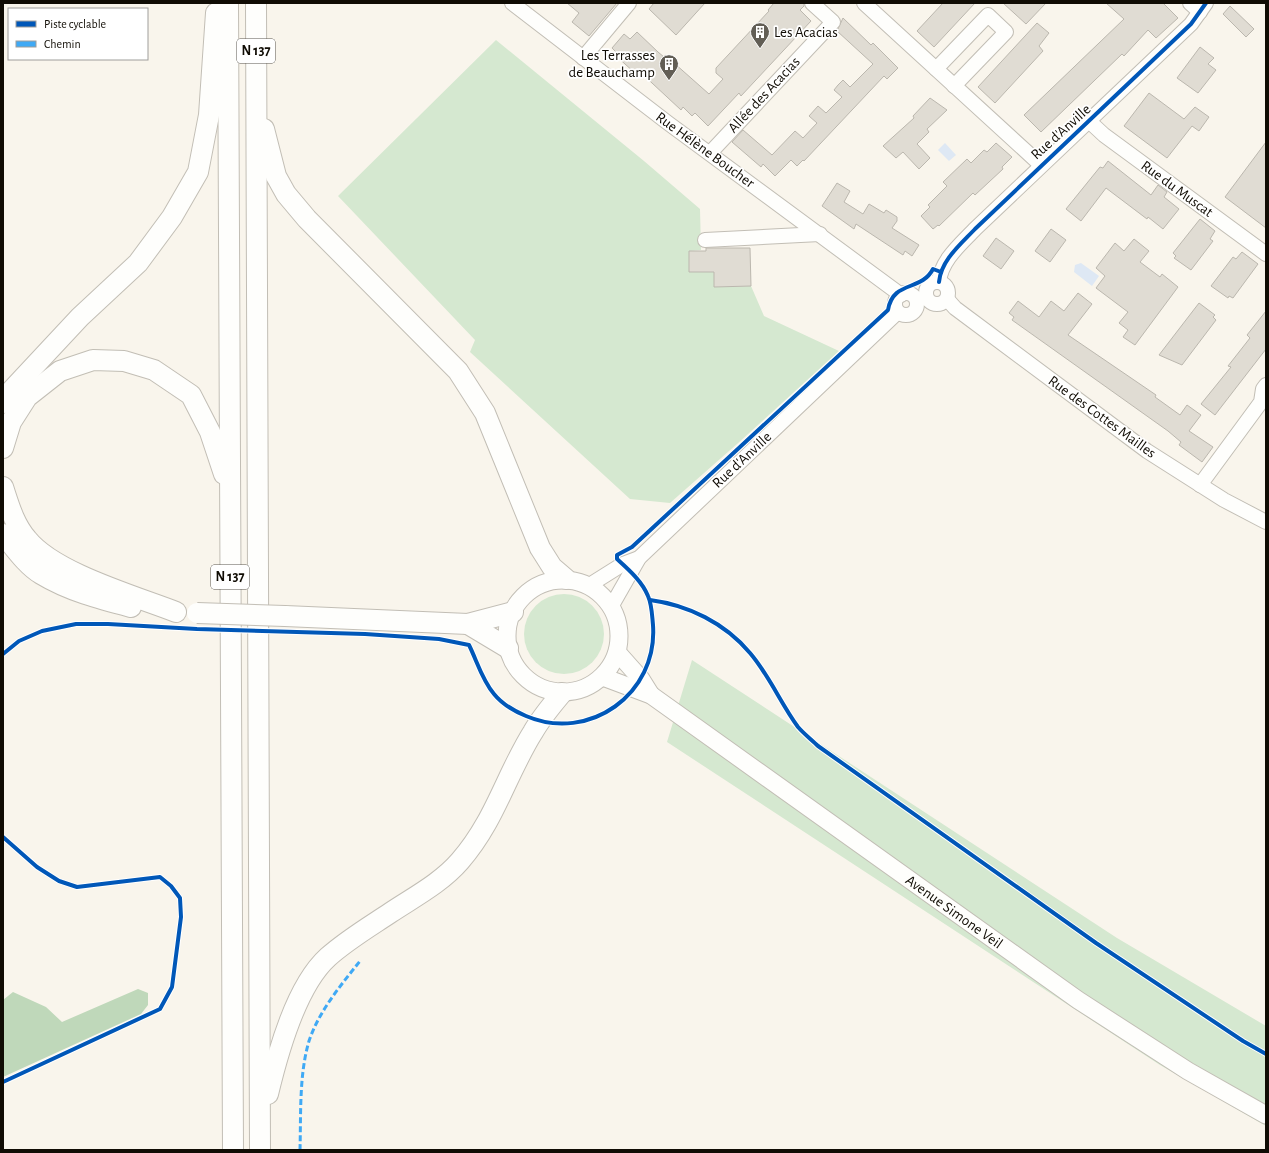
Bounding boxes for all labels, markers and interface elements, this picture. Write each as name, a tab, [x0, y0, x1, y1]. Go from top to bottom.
legend	[8, 8, 148, 60]
text: Piste cyclable	[44, 18, 106, 31]
building icon: Les Acacias	[749, 21, 771, 49]
place label: Les Acacias	[774, 25, 838, 40]
text: Chemin	[44, 38, 81, 50]
road number: N 137	[237, 39, 275, 63]
place label: Les Terrasses de Beauchamp	[568, 48, 655, 80]
building icon: Les Terrasses de Beauchamp	[658, 53, 680, 81]
street label: Allée des Acacias	[725, 54, 803, 136]
street label: Rue d'Anville	[1028, 101, 1094, 163]
street label: Rue Hélène Boucher	[653, 109, 757, 191]
street label: Rue du Muscat	[1138, 158, 1216, 220]
street label: Rue des Cottes Mailles	[1045, 373, 1159, 461]
street label: Rue d'Anville	[710, 429, 774, 491]
road number: N 137	[211, 565, 249, 589]
street label: Avenue Simone Veil	[903, 872, 1006, 951]

